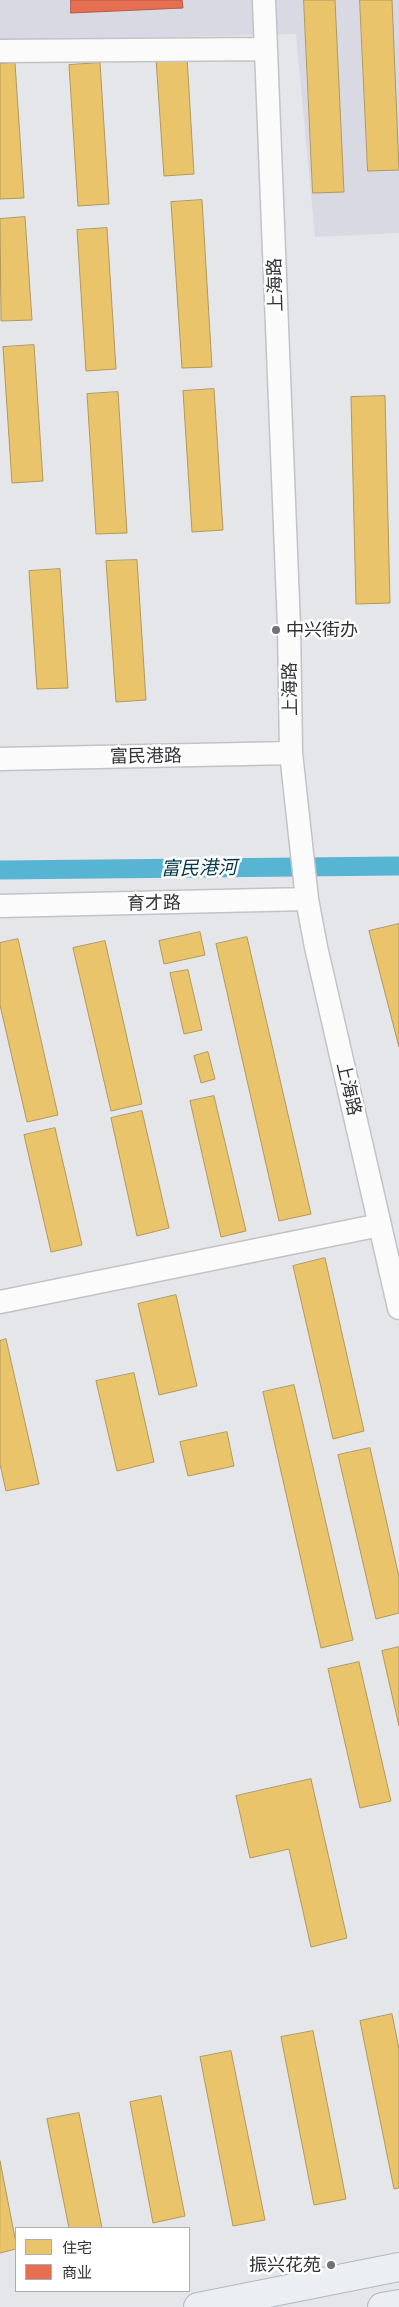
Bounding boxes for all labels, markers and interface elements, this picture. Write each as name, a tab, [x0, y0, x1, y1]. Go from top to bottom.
street label: 上海路	[263, 258, 287, 312]
place label: 中兴街办	[286, 619, 358, 641]
marker: 中兴街办	[270, 624, 282, 636]
street label: 上海路	[279, 662, 301, 716]
street label: 富民港路	[110, 745, 182, 767]
water label: 富民港河	[161, 856, 237, 880]
street label: 育才路	[127, 892, 181, 914]
street label: 上海路	[332, 1060, 366, 1118]
legend	[15, 2227, 190, 2292]
text: 住宅	[62, 2238, 92, 2256]
place label: 振兴花苑	[249, 2254, 321, 2276]
marker: 振兴花苑	[325, 2259, 337, 2271]
text: 商业	[62, 2263, 92, 2281]

